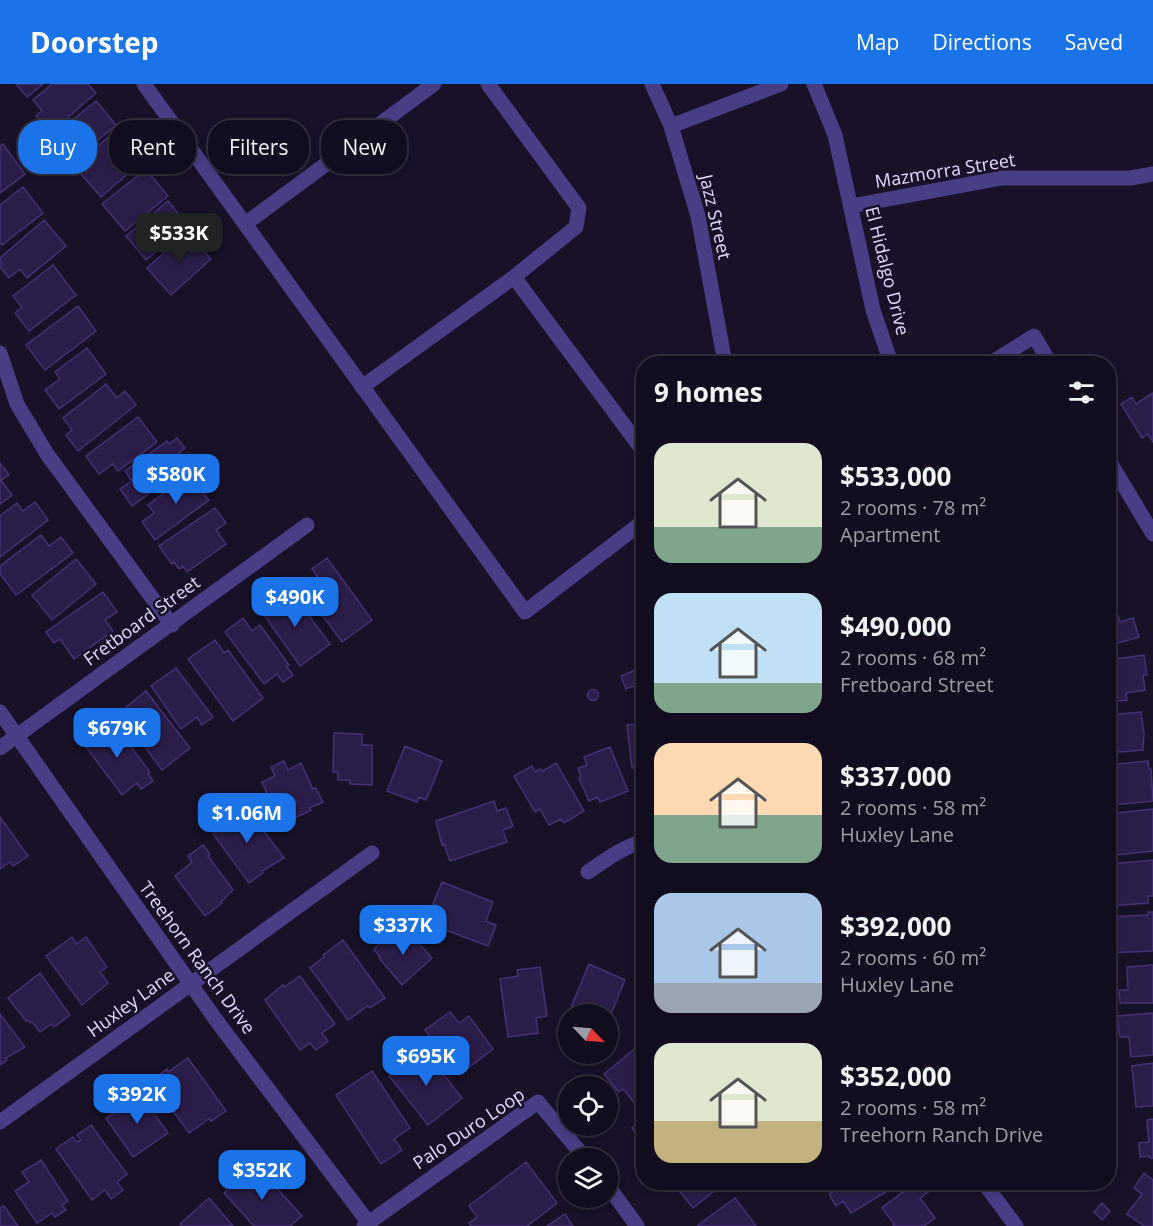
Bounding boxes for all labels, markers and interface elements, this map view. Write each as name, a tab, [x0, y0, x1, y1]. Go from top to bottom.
text: Doorstep	[30, 23, 158, 61]
text: Map	[856, 28, 899, 56]
text: Directions	[932, 28, 1032, 56]
text: Saved	[1065, 28, 1123, 56]
chip: Buy	[18, 120, 97, 174]
chip: Rent	[109, 120, 196, 174]
chip: Filters	[208, 120, 309, 174]
chip: New	[321, 120, 407, 174]
street label: Mazmorra Street	[873, 147, 1017, 193]
street label: Jazz Street	[694, 170, 737, 262]
street label: El Hidalgo Drive	[860, 204, 916, 338]
pin: $533K	[137, 213, 221, 264]
text: $533K	[149, 219, 209, 246]
text: 9 homes	[654, 374, 763, 410]
icon: filters	[1065, 376, 1098, 409]
pin: $580K	[134, 454, 218, 505]
text: $533,000	[840, 458, 951, 494]
text: $580K	[146, 460, 206, 487]
icon: home	[702, 467, 774, 539]
text: 2 rooms · 78 m²	[840, 494, 986, 521]
text: Apartment	[840, 521, 940, 548]
street label: Fretboard Street	[78, 570, 204, 671]
pin: $490K	[253, 577, 337, 628]
text: $490K	[265, 583, 325, 610]
text: $490,000	[840, 608, 951, 644]
icon: home	[702, 617, 774, 689]
text: 2 rooms · 68 m²	[840, 644, 986, 671]
text: Fretboard Street	[840, 671, 994, 698]
pin: $679K	[75, 708, 159, 759]
text: $679K	[87, 714, 147, 741]
text: $337,000	[840, 758, 951, 794]
icon: home	[702, 767, 774, 839]
pin: $1.06M	[198, 793, 296, 844]
text: 2 rooms · 58 m²	[840, 794, 986, 821]
text: $1.06M	[212, 799, 282, 826]
text: Huxley Lane	[840, 821, 954, 848]
street label: Treehorn Ranch Drive	[134, 876, 261, 1038]
pin: $337K	[361, 905, 445, 956]
text: $392,000	[840, 908, 951, 944]
text: $337K	[373, 911, 433, 938]
icon: home	[702, 917, 774, 989]
text: 2 rooms · 60 m²	[840, 944, 986, 971]
street label: Huxley Lane	[82, 962, 179, 1042]
text: Huxley Lane	[840, 971, 954, 998]
north arrow	[558, 1004, 618, 1064]
map controls	[558, 1004, 618, 1208]
pin: $695K	[384, 1036, 468, 1087]
text: $695K	[396, 1042, 456, 1069]
text: $352,000	[840, 1058, 951, 1094]
icon: home	[702, 1067, 774, 1139]
pin: $392K	[95, 1074, 179, 1125]
button: locate	[558, 1076, 618, 1136]
text: $392K	[107, 1080, 167, 1107]
street label: Palo Duro Loop	[408, 1082, 529, 1174]
text: 2 rooms · 58 m²	[840, 1094, 986, 1121]
text: Treehorn Ranch Drive	[840, 1121, 1043, 1148]
button: layers	[558, 1148, 618, 1208]
pin: $352K	[220, 1150, 304, 1201]
text: $352K	[232, 1156, 292, 1183]

